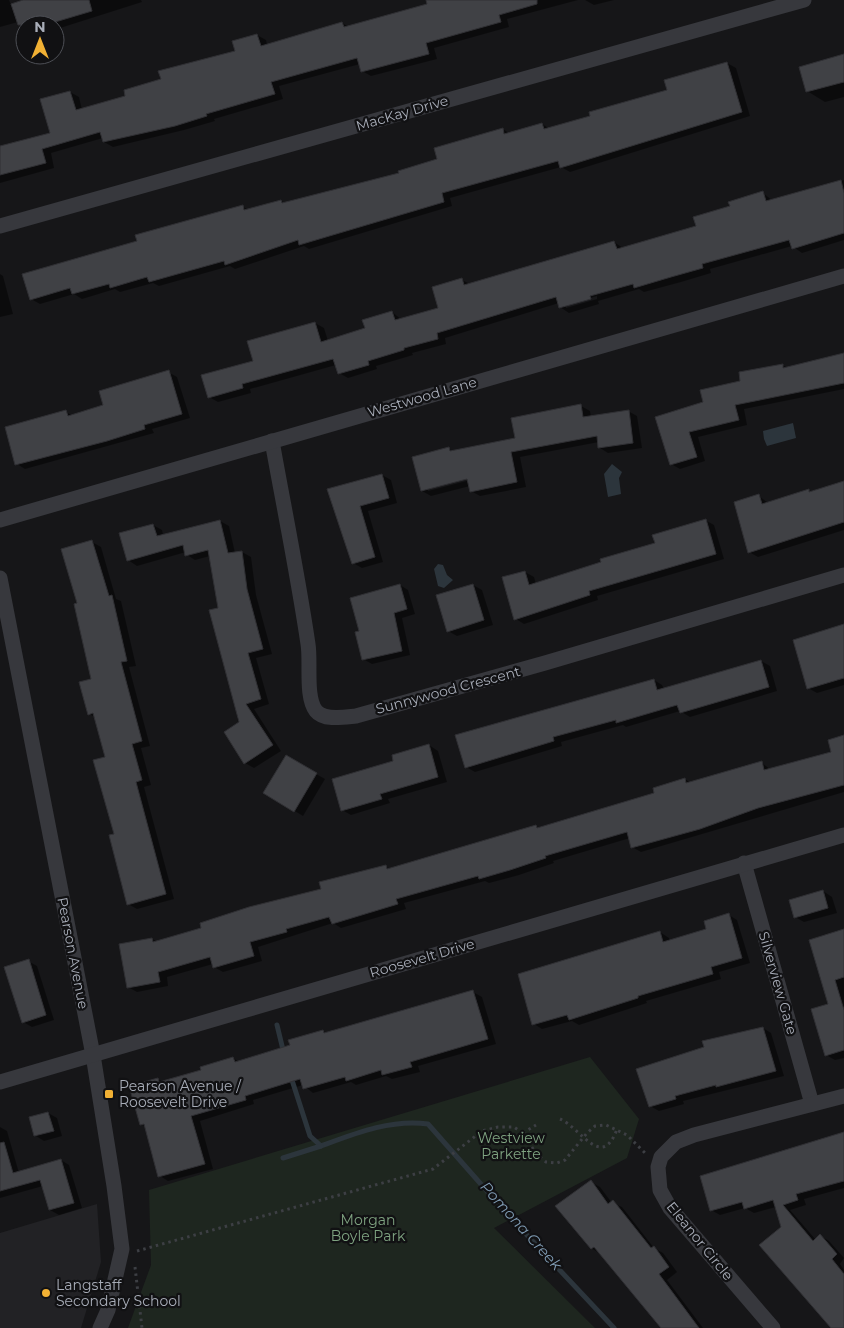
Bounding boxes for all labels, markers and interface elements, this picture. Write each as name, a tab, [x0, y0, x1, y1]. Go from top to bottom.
north arrow	[15, 15, 65, 65]
text: N	[34, 18, 46, 36]
street label: MacKay Drive	[354, 91, 450, 135]
street label: Westwood Lane	[365, 373, 479, 421]
street label: Sunnywood Crescent	[374, 662, 523, 718]
street label: Pearson Avenue	[53, 896, 93, 1010]
street label: Silverview Gate	[755, 929, 801, 1037]
street label: Roosevelt Drive	[367, 934, 477, 982]
place label: Pearson Avenue / Roosevelt Drive	[119, 1077, 242, 1111]
marker: Pearson Avenue / Roosevelt Drive	[103, 1088, 115, 1100]
park label: Westview Parkette	[477, 1129, 545, 1163]
water label: Pomona Creek	[476, 1177, 567, 1275]
street label: Eleanor Circle	[663, 1198, 737, 1284]
park label: Morgan Boyle Park	[331, 1211, 406, 1245]
place label: Langstaff Secondary School	[56, 1276, 181, 1310]
marker: Langstaff Secondary School	[40, 1287, 52, 1299]

